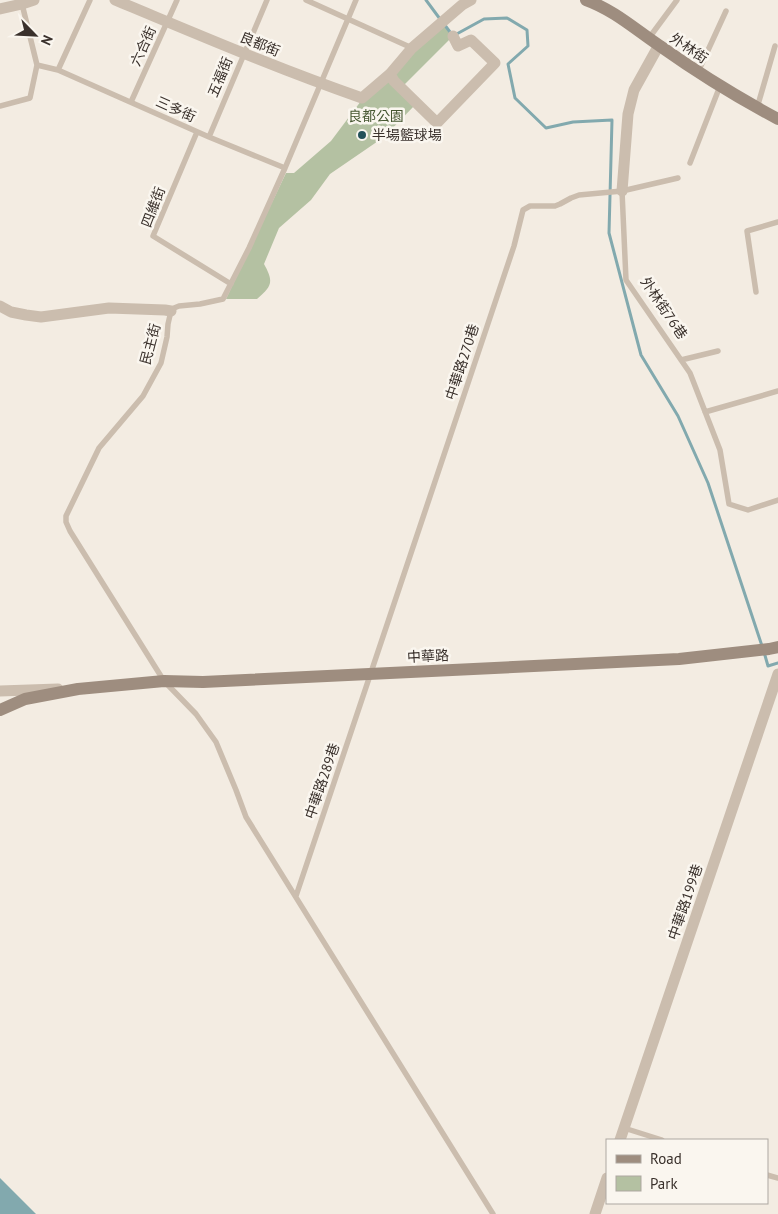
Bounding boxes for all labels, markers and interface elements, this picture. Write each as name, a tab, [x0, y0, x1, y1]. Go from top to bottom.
north arrow	[10, 10, 60, 60]
street label: 六合街	[126, 23, 160, 69]
street label: 良都街	[237, 28, 283, 60]
street label: 外林街	[667, 29, 711, 67]
text: N	[37, 32, 57, 48]
street label: 五福街	[204, 54, 236, 100]
street label: 三多街	[153, 92, 199, 126]
park label: 良都公園	[348, 107, 404, 125]
place label: 半場籃球場	[372, 126, 442, 144]
marker: 半場籃球場	[356, 129, 368, 141]
street label: 四維街	[137, 184, 169, 230]
street label: 外林街76巷	[637, 273, 691, 343]
street label: 民主街	[136, 321, 164, 367]
street label: 中華路270巷	[441, 322, 483, 402]
street label: 中華路	[407, 646, 449, 666]
street label: 中華路289巷	[301, 741, 343, 821]
street label: 中華路199巷	[664, 862, 706, 942]
legend	[606, 1139, 768, 1204]
text: Road	[650, 1149, 682, 1168]
text: Park	[650, 1174, 678, 1193]

